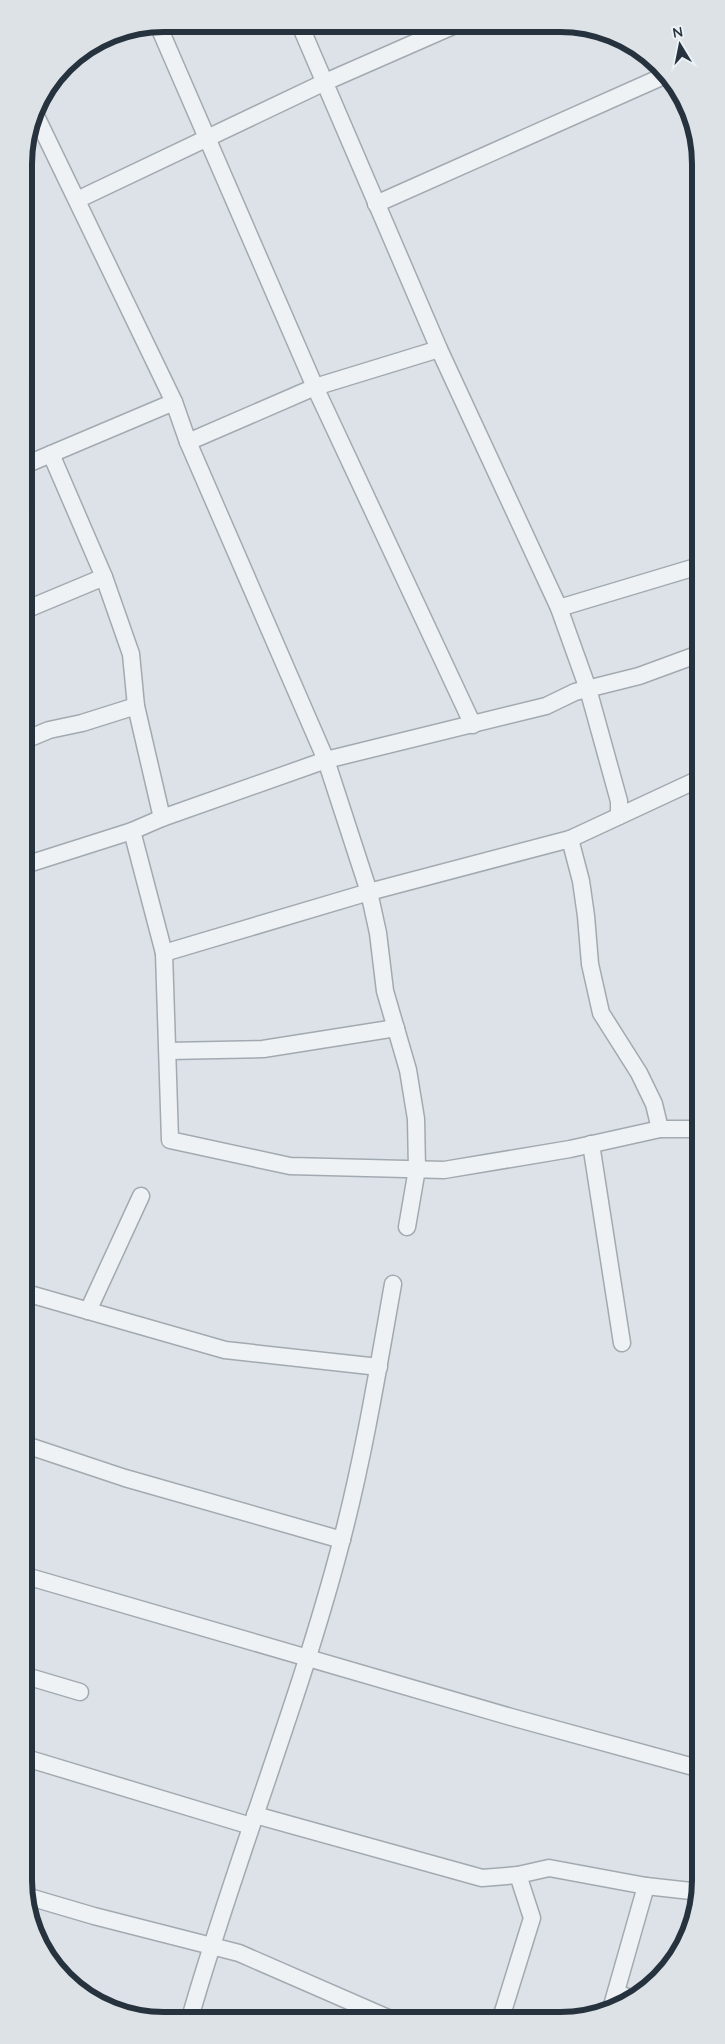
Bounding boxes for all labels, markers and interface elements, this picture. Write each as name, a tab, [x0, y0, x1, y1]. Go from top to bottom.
north arrow	[655, 20, 705, 70]
text: N	[671, 22, 684, 42]

